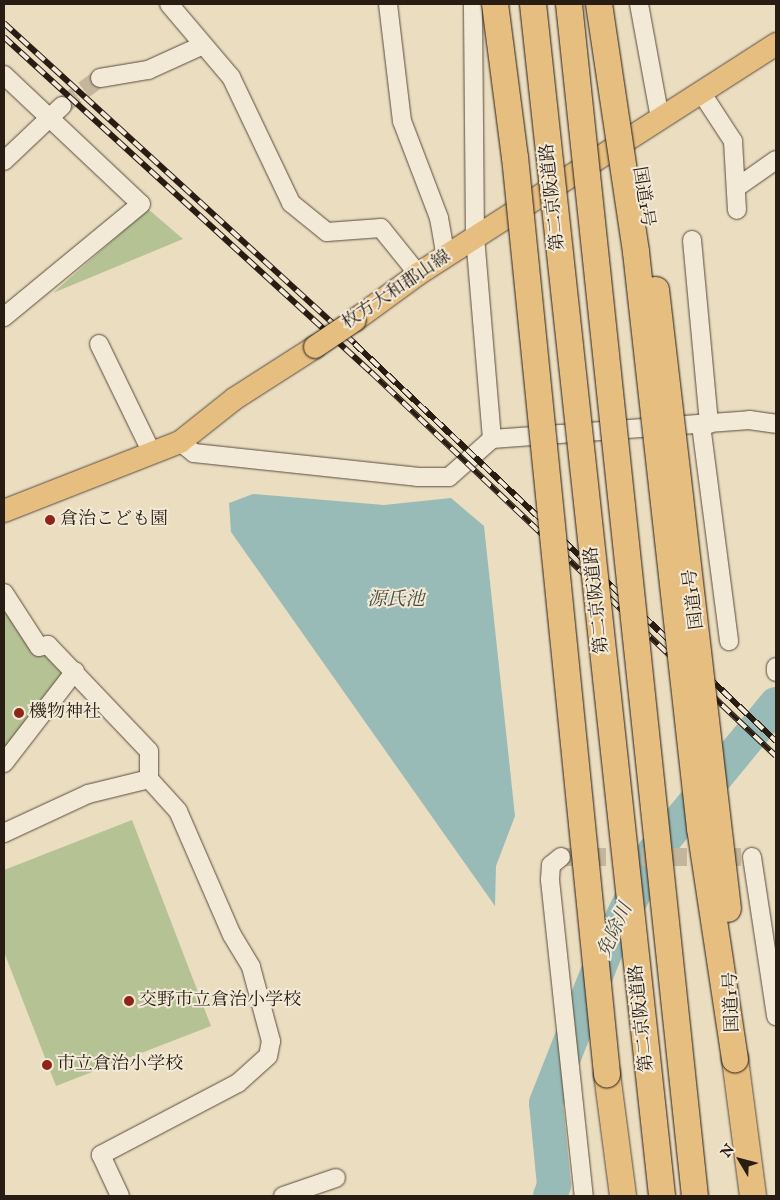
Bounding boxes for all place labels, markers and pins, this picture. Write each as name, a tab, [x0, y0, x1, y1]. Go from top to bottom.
place label: 倉治こども園	[60, 509, 168, 531]
marker: 倉治こども園	[44, 514, 56, 526]
place label: 機物神社	[29, 702, 101, 724]
marker: 機物神社	[13, 707, 25, 719]
place label: 交野市立倉治小学校	[139, 990, 301, 1012]
marker: 交野市立倉治小学校	[123, 995, 135, 1007]
place label: 市立倉治小学校	[57, 1054, 183, 1076]
marker: 市立倉治小学校	[41, 1059, 53, 1071]

